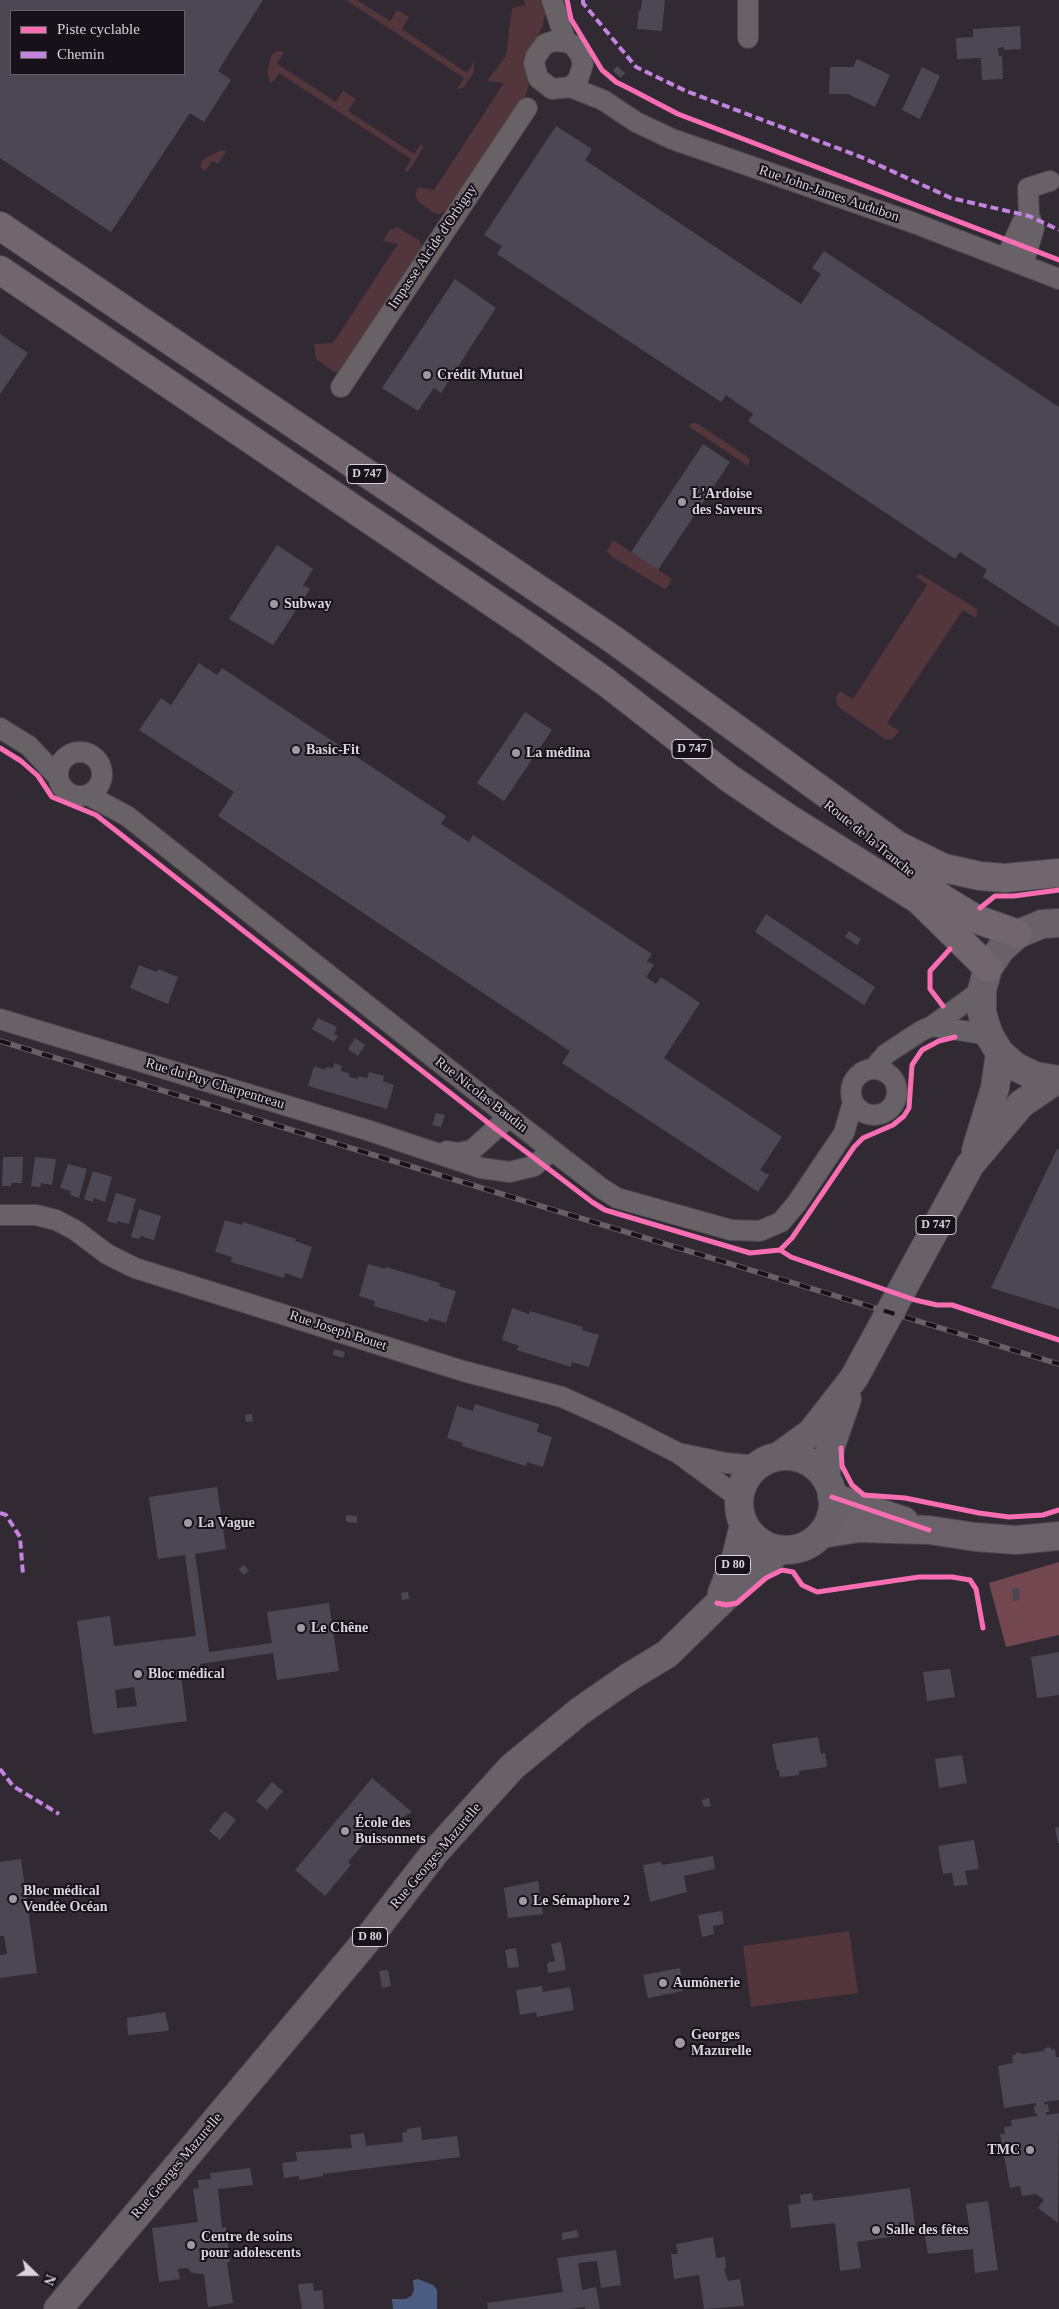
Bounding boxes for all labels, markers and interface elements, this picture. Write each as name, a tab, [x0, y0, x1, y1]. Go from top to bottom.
legend	[10, 10, 185, 75]
text: Piste cyclable	[57, 21, 140, 37]
text: Chemin	[57, 46, 105, 62]
street label: Rue John-James Audubon	[757, 162, 901, 226]
street label: Impasse Alcide d'Orbigny	[385, 182, 481, 312]
place label: Crédit Mutuel	[437, 367, 523, 383]
marker: Crédit Mutuel	[421, 369, 433, 381]
road number: D 747	[347, 464, 387, 484]
place label: L'Ardoise des Saveurs	[692, 486, 762, 518]
marker: L'Ardoise des Saveurs	[676, 496, 688, 508]
place label: Subway	[284, 596, 331, 612]
marker: Subway	[268, 598, 280, 610]
road number: D 747	[672, 740, 712, 759]
place label: Basic-Fit	[306, 742, 360, 758]
marker: Basic-Fit	[290, 744, 302, 756]
place label: La médina	[526, 745, 590, 761]
marker: La médina	[510, 747, 522, 759]
street label: Route de la Tranche	[820, 797, 918, 881]
street label: Rue Nicolas Baudin	[431, 1054, 531, 1136]
street label: Rue du Puy Charpentreau	[144, 1055, 286, 1113]
road number: D 747	[916, 1216, 956, 1234]
street label: Rue Joseph Bouet	[287, 1307, 389, 1355]
place label: La Vague	[198, 1515, 255, 1531]
marker: La Vague	[182, 1517, 194, 1529]
road number: D 80	[716, 1556, 750, 1574]
place label: Le Chêne	[311, 1620, 368, 1636]
marker: Le Chêne	[295, 1622, 307, 1634]
place label: Bloc médical	[148, 1666, 225, 1682]
marker: Bloc médical	[132, 1668, 144, 1680]
street label: Rue Georges Mazurelle	[387, 1800, 485, 1912]
place label: École des Buissonnets	[355, 1815, 426, 1848]
marker: École des Buissonnets	[339, 1825, 351, 1837]
place label: Bloc médical Vendée Océan	[23, 1883, 108, 1915]
marker: Bloc médical Vendée Océan	[7, 1893, 19, 1905]
place label: Le Sémaphore 2	[533, 1893, 630, 1909]
marker: Le Sémaphore 2	[517, 1895, 529, 1907]
road number: D 80	[352, 1928, 388, 1946]
place label: Aumônerie	[673, 1975, 740, 1991]
marker: Aumônerie	[657, 1977, 669, 1989]
place label: Georges Mazurelle	[691, 2027, 751, 2060]
marker: Georges Mazurelle	[673, 2036, 687, 2050]
street label: Rue Georges Mazurelle	[128, 2110, 226, 2222]
place label: TMC	[987, 2142, 1020, 2158]
marker: TMC	[1024, 2144, 1036, 2156]
place label: Salle des fêtes	[886, 2222, 968, 2238]
marker: Salle des fêtes	[870, 2224, 882, 2236]
place label: Centre de soins pour adolescents	[201, 2229, 301, 2262]
marker: Centre de soins pour adolescents	[185, 2239, 197, 2251]
north arrow	[10, 2249, 60, 2299]
text: N	[41, 2272, 58, 2287]

